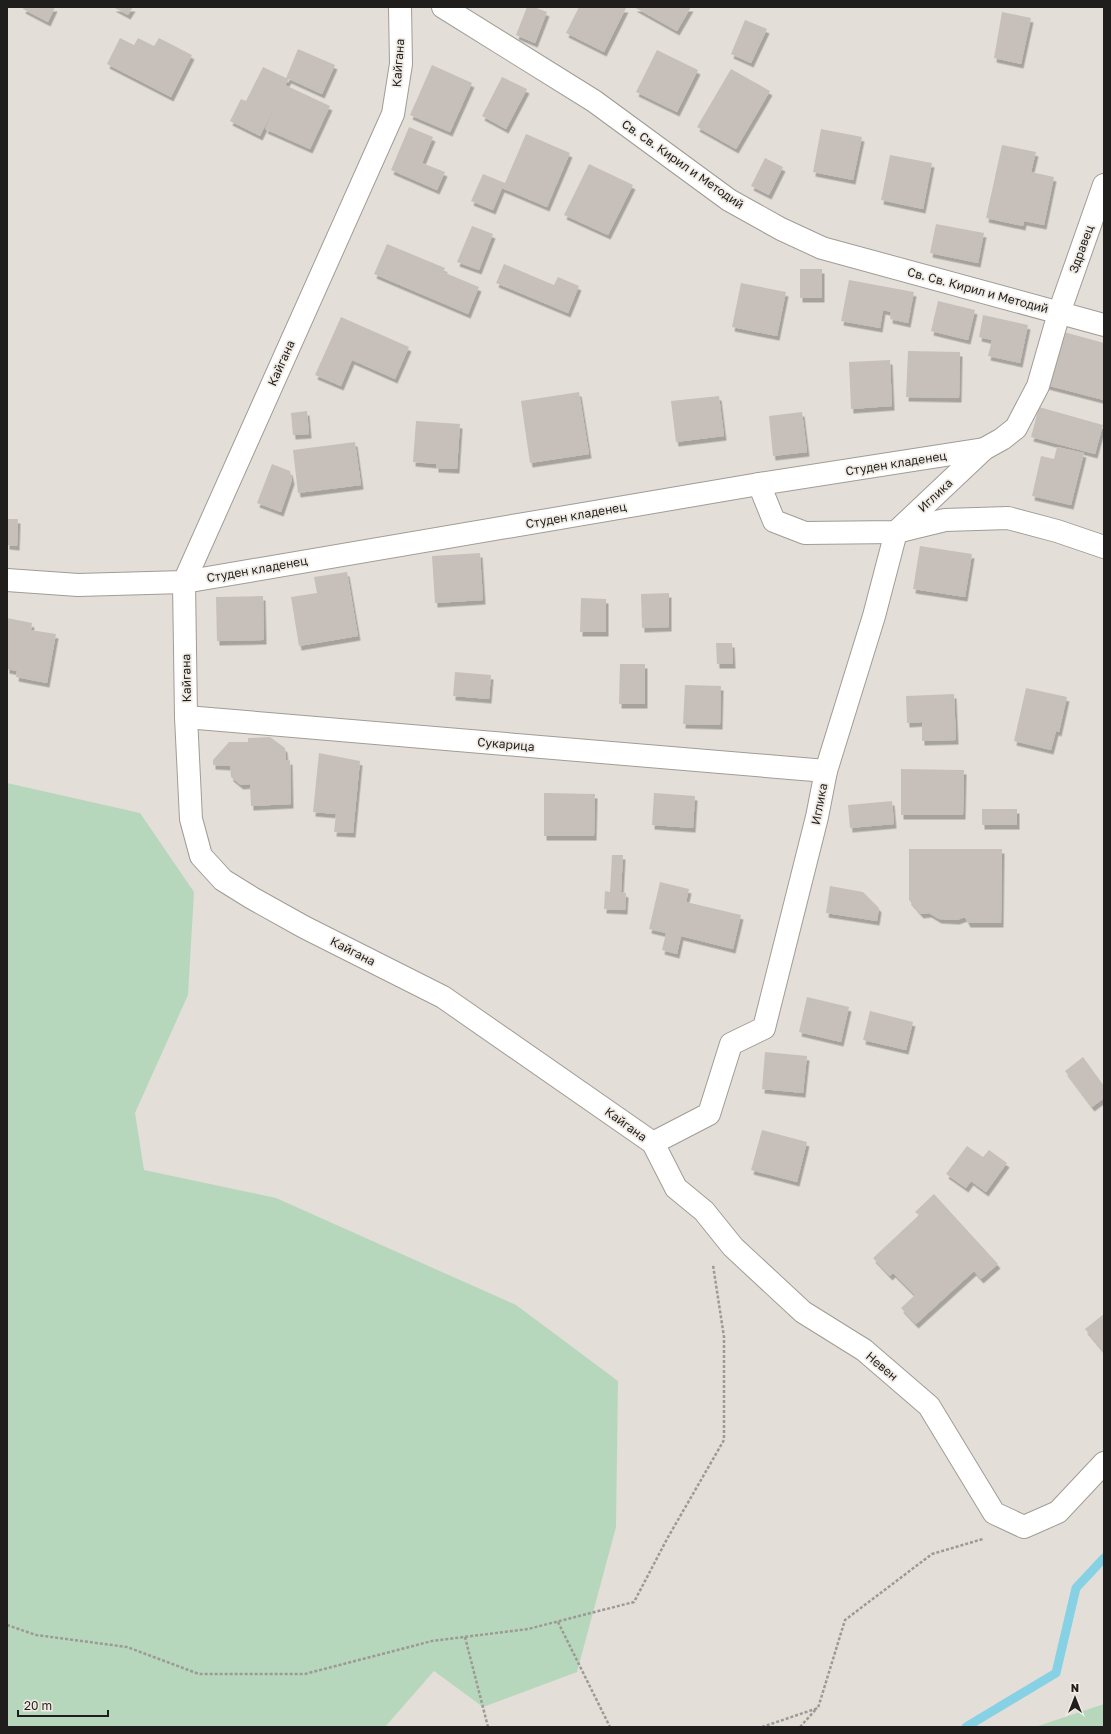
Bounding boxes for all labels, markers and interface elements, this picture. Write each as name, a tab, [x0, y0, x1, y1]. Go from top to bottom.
street label: Кайгана	[389, 38, 407, 88]
street label: Св. Св. Кирил и Методий	[619, 116, 747, 212]
street label: Здравец	[1065, 222, 1097, 275]
street label: Св. Св. Кирил и Методий	[906, 264, 1050, 316]
street label: Кайгана	[264, 338, 298, 388]
street label: Студен кладенец	[844, 448, 948, 478]
street label: Иглика	[915, 475, 955, 515]
street label: Студен кладенец	[524, 499, 628, 531]
street label: Студен кладенец	[205, 553, 309, 585]
street label: Кайгана	[178, 654, 194, 702]
street label: Сукарица	[477, 734, 535, 754]
street label: Иглика	[808, 782, 830, 826]
street label: Кайгана	[328, 933, 378, 969]
street label: Кайгана	[602, 1104, 650, 1144]
street label: Невен	[863, 1348, 901, 1384]
north arrow	[1055, 1678, 1095, 1718]
text: N	[1071, 1681, 1079, 1694]
scale bar	[18, 1692, 108, 1718]
text: 20 m	[24, 1698, 52, 1713]

